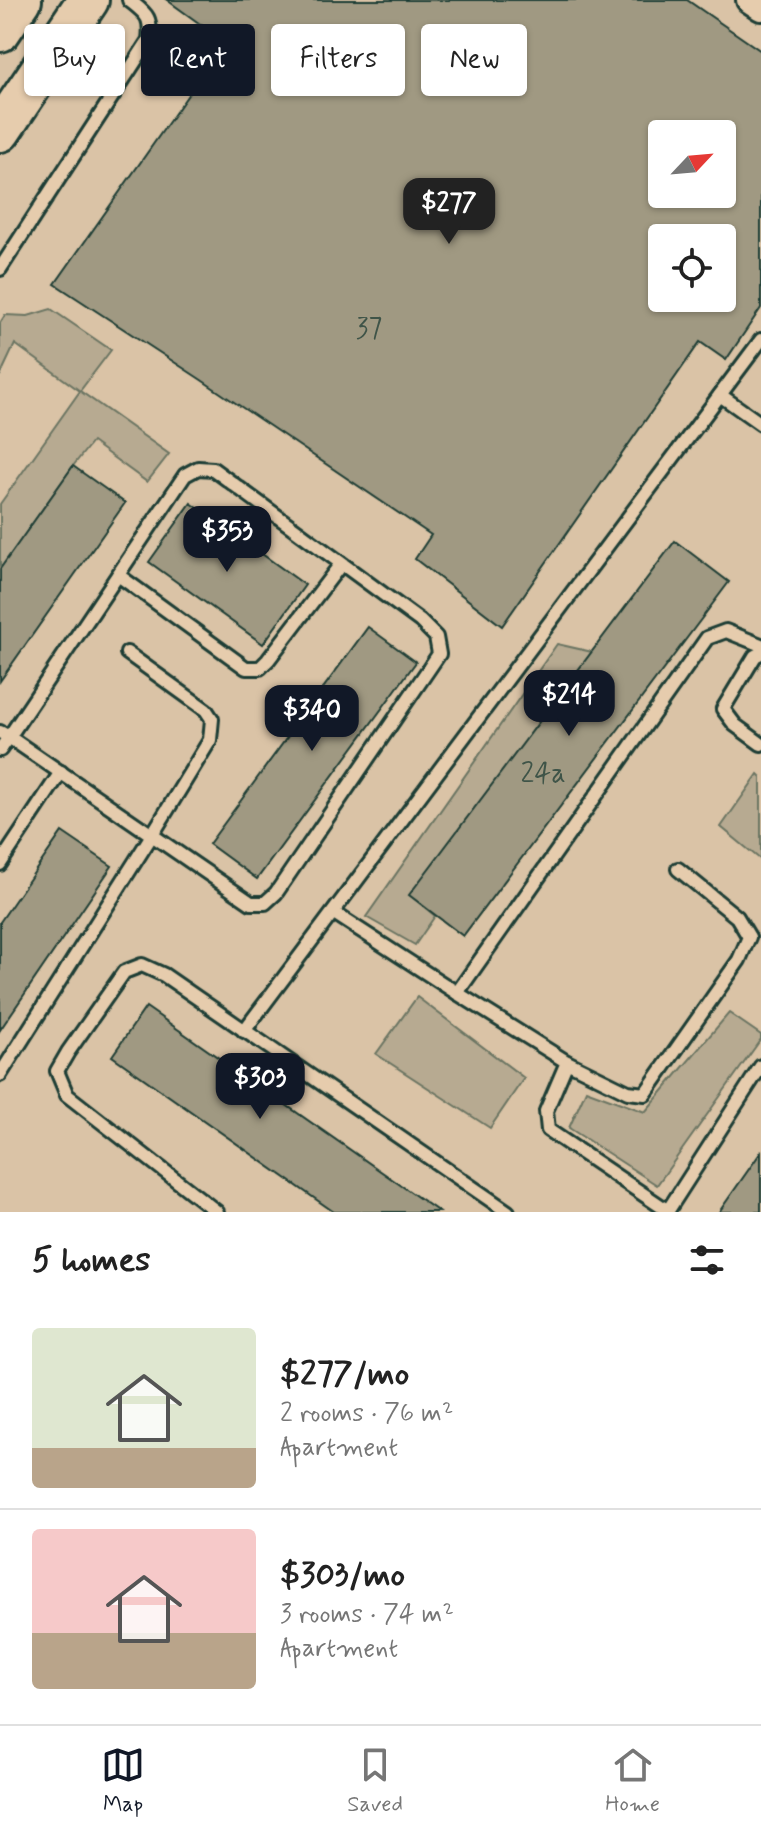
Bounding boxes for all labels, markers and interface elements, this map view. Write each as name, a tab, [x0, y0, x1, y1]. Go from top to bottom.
chip: Buy	[24, 24, 125, 96]
chip: Rent	[141, 24, 255, 96]
chip: Filters	[271, 24, 405, 96]
chip: New	[421, 24, 527, 96]
north arrow	[648, 120, 736, 208]
map controls	[648, 120, 736, 312]
pin: $277	[402, 178, 496, 246]
text: $277	[421, 187, 477, 221]
button: locate	[648, 224, 736, 312]
house number: 37	[356, 311, 382, 348]
pin: $353	[180, 506, 274, 574]
text: $353	[201, 515, 253, 549]
pin: $214	[522, 670, 616, 738]
text: $214	[542, 679, 596, 713]
pin: $340	[265, 685, 359, 753]
text: $340	[283, 694, 341, 728]
house number: 24a	[520, 756, 566, 793]
pin: $303	[213, 1053, 307, 1121]
text: $303	[234, 1062, 286, 1096]
text: 5 homes	[32, 1238, 150, 1283]
icon: filters	[685, 1238, 729, 1282]
text: $277/mo	[280, 1352, 409, 1397]
icon: home	[96, 1360, 192, 1456]
text: 2 rooms · 76 m²	[280, 1397, 453, 1431]
text: Apartment	[280, 1431, 398, 1465]
text: $303/mo	[280, 1553, 405, 1598]
icon: home	[96, 1561, 192, 1657]
text: 3 rooms · 74 m²	[280, 1598, 454, 1632]
text: Apartment	[280, 1632, 398, 1666]
tab: Map	[101, 1743, 145, 1819]
tab: Saved	[347, 1743, 403, 1819]
tab: Home	[605, 1743, 660, 1819]

